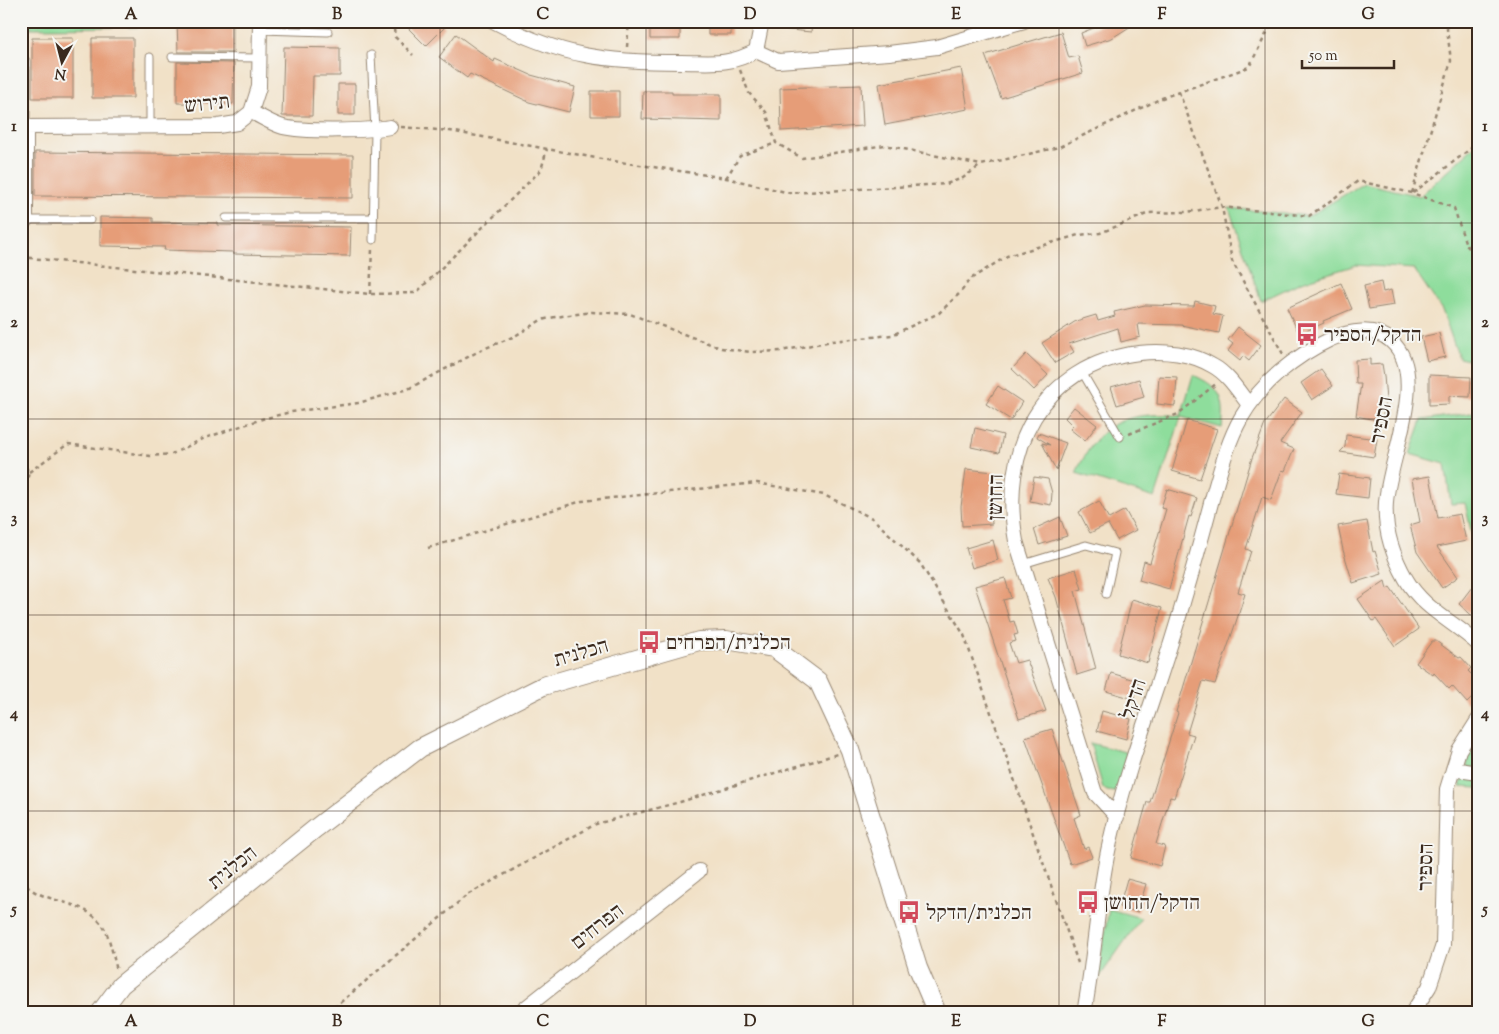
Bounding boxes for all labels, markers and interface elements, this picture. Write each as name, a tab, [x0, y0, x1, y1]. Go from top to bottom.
text: A	[125, 4, 138, 27]
text: B	[332, 4, 342, 27]
text: C	[537, 4, 550, 27]
text: D	[744, 4, 757, 27]
text: E	[951, 4, 961, 27]
text: F	[1158, 4, 1167, 27]
text: G	[1361, 4, 1375, 27]
north arrow	[38, 38, 88, 88]
scale bar	[1302, 38, 1394, 70]
text: 50 m	[1308, 46, 1338, 67]
text: N	[54, 62, 67, 84]
street label: תירוש	[183, 88, 232, 122]
text: 1	[11, 116, 17, 139]
text: 1	[1482, 116, 1488, 139]
text: 2	[10, 312, 18, 335]
text: 2	[1481, 312, 1489, 335]
bus stop icon: הדקל/הספיר	[1294, 321, 1320, 347]
place label: הדקל/הספיר	[1324, 321, 1422, 351]
street label: הספיר	[1364, 394, 1402, 447]
street label: החושן	[982, 474, 1012, 520]
text: 3	[11, 508, 18, 531]
text: 3	[1482, 508, 1489, 531]
bus stop icon: הכלנית/הפרחים	[636, 629, 662, 655]
place label: הכלנית/הפרחים	[666, 629, 791, 659]
street label: הכלנית	[551, 632, 613, 676]
street label: הדקל	[1114, 675, 1156, 724]
text: 4	[9, 703, 18, 726]
text: 4	[1480, 703, 1489, 726]
street label: הכלנית	[202, 839, 264, 898]
street label: הספיר	[1412, 843, 1442, 891]
bus stop icon: הדקל/החושן	[1075, 889, 1101, 915]
place label: הדקל/החושן	[1104, 889, 1200, 919]
street label: הפרחים	[565, 897, 631, 958]
text: 5	[9, 899, 17, 922]
bus stop icon: הכלנית/הדקל	[896, 899, 922, 925]
place label: הכלנית/הדקל	[926, 899, 1032, 929]
text: 5	[1480, 899, 1488, 922]
text: A	[125, 1011, 138, 1034]
text: B	[332, 1011, 342, 1034]
text: C	[537, 1011, 550, 1034]
text: D	[744, 1011, 757, 1034]
text: E	[951, 1011, 961, 1034]
text: F	[1158, 1011, 1167, 1034]
text: G	[1361, 1011, 1375, 1034]

